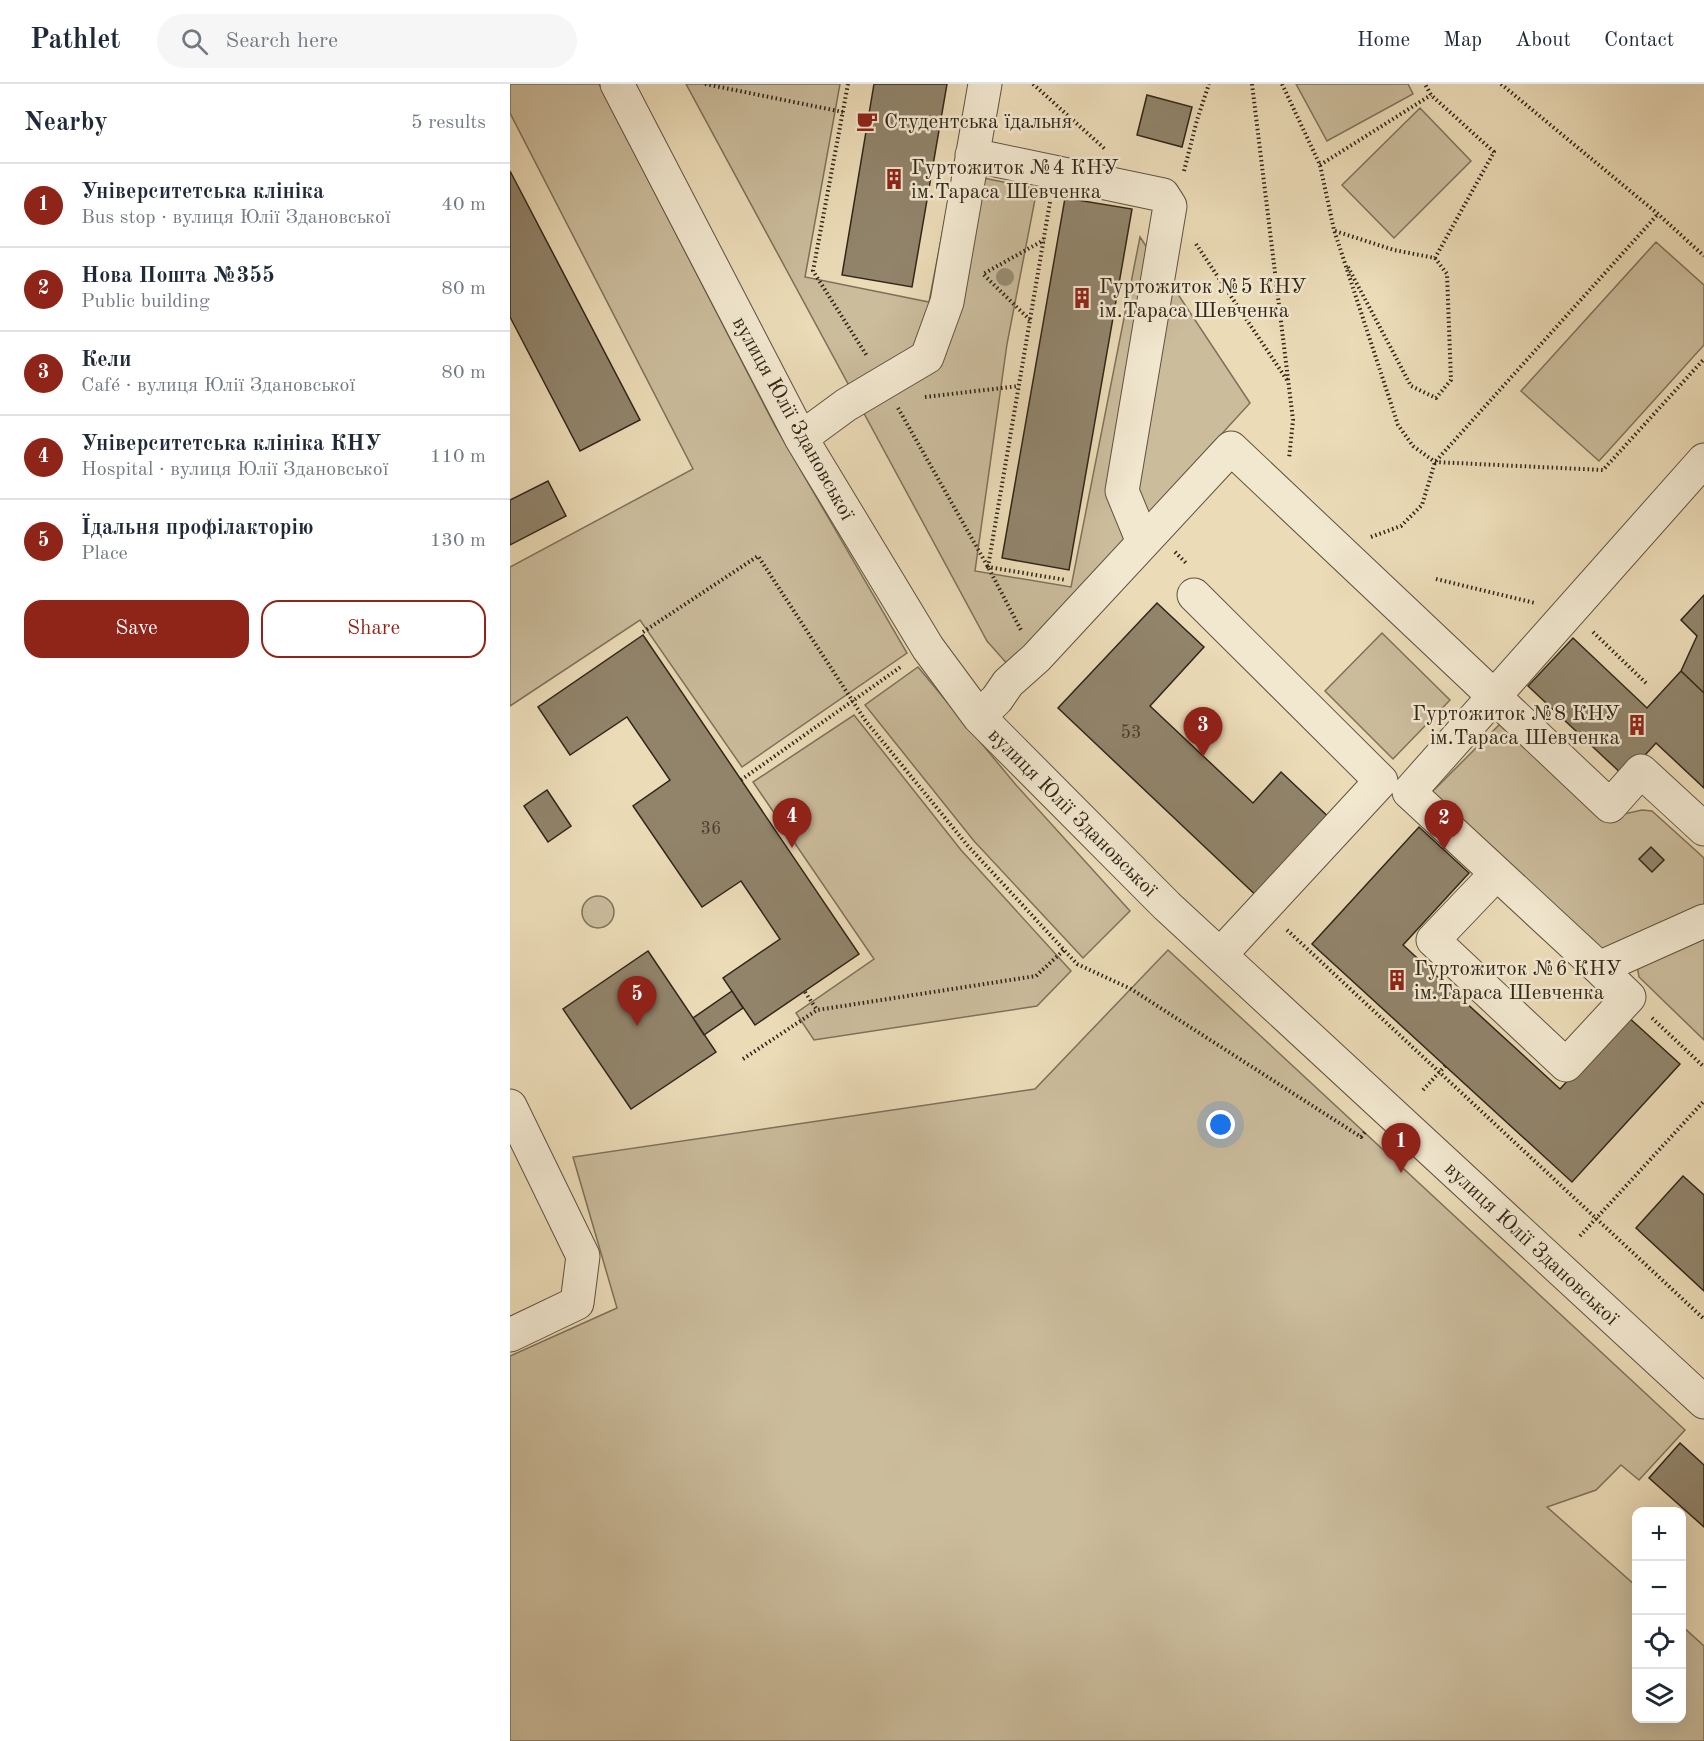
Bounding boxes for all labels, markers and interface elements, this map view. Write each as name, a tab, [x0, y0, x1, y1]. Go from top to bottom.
search box	[157, 14, 577, 68]
icon: search	[178, 25, 211, 58]
text: Pathlet	[30, 27, 121, 55]
text: Search here	[226, 30, 338, 52]
text: Home	[1357, 30, 1410, 51]
text: Map	[1443, 30, 1482, 51]
text: About	[1515, 30, 1571, 51]
text: Contact	[1604, 30, 1674, 51]
cafe icon: Студентська їдальня	[855, 109, 879, 133]
text: Nearby	[24, 110, 108, 136]
place label: Студентська їдальня	[884, 112, 1073, 133]
text: 5 results	[411, 113, 486, 133]
place label: Гуртожиток №4 КНУ ім.Тараса Шевченка	[911, 158, 1119, 203]
building icon: Гуртожиток №4 КНУ ім.Тараса Шевченка	[882, 167, 906, 191]
text: Університетська клініка	[81, 181, 324, 203]
text: 1	[38, 195, 49, 215]
text: 40 m	[441, 195, 486, 215]
text: Bus stop · вулиця Юлії Здановської	[81, 208, 391, 228]
text: Нова Пошта №355	[81, 265, 275, 287]
place label: Гуртожиток №5 КНУ ім.Тараса Шевченка	[1099, 277, 1307, 322]
text: 2	[38, 279, 49, 299]
text: 80 m	[441, 279, 486, 299]
building icon: Гуртожиток №5 КНУ ім.Тараса Шевченка	[1070, 286, 1094, 310]
text: Public building	[81, 292, 210, 312]
street label: вулиця Юлії Здановської	[728, 313, 857, 524]
text: Кели	[81, 349, 132, 371]
text: 3	[38, 363, 49, 383]
text: 80 m	[441, 363, 486, 383]
text: Café · вулиця Юлії Здановської	[81, 376, 355, 396]
text: Університетська клініка КНУ	[81, 433, 382, 455]
text: 4	[38, 447, 49, 467]
text: 110 m	[430, 447, 486, 467]
text: Hospital · вулиця Юлії Здановської	[81, 460, 388, 480]
text: Їдальня профілакторію	[81, 517, 314, 539]
text: 5	[38, 531, 49, 551]
text: 130 m	[430, 531, 486, 551]
text: Place	[81, 544, 128, 564]
button: Save	[24, 600, 249, 658]
button: Share	[261, 600, 486, 658]
place label: Гуртожиток №8 КНУ ім.Тараса Шевченка	[1412, 704, 1620, 749]
pin: 3	[1184, 708, 1222, 757]
building icon: Гуртожиток №8 КНУ ім.Тараса Шевченка	[1625, 713, 1649, 737]
house number: 53	[1121, 724, 1141, 742]
street label: вулиця Юлії Здановської	[984, 725, 1160, 902]
pin: 4	[772, 798, 812, 848]
pin: 2	[1424, 800, 1464, 850]
house number: 36	[701, 820, 721, 838]
place label: Гуртожиток №6 КНУ ім.Тараса Шевченка	[1414, 959, 1622, 1004]
building icon: Гуртожиток №6 КНУ ім.Тараса Шевченка	[1385, 968, 1409, 992]
pin: 5	[618, 976, 656, 1026]
your location	[1206, 1110, 1235, 1139]
pin: 1	[1382, 1124, 1420, 1173]
street label: вулиця Юлії Здановської	[1440, 1158, 1622, 1330]
map controls	[1632, 1507, 1686, 1723]
button: +	[1632, 1507, 1686, 1561]
button: −	[1632, 1561, 1686, 1615]
button: locate	[1632, 1615, 1686, 1669]
button: layers	[1632, 1669, 1686, 1723]

